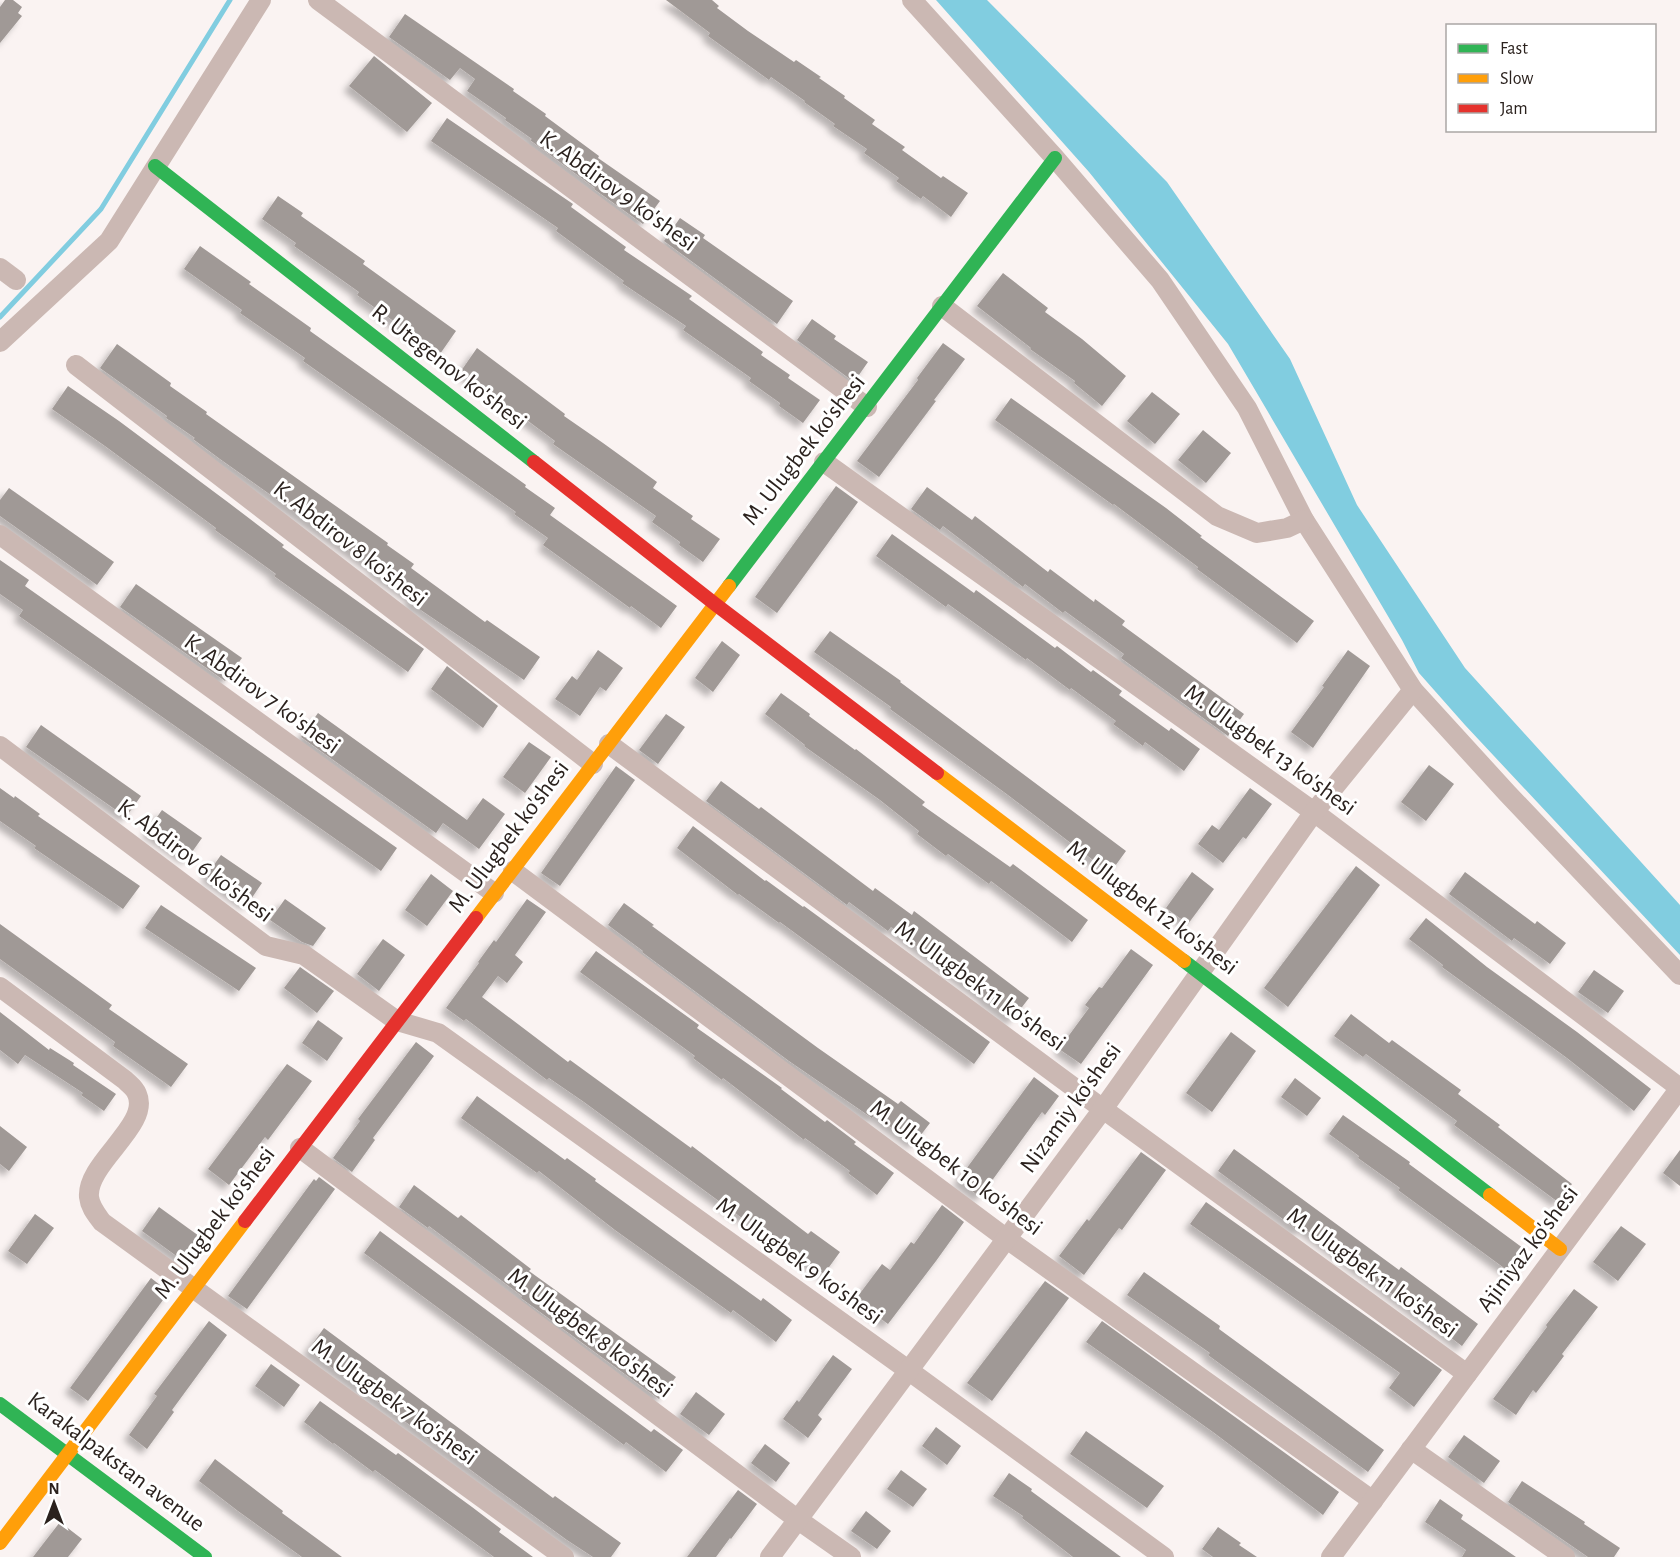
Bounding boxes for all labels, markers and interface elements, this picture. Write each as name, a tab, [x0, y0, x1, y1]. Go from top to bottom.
legend	[1446, 24, 1656, 132]
text: Fast	[1500, 40, 1528, 58]
text: Slow	[1500, 70, 1533, 88]
text: Jam	[1500, 100, 1528, 118]
street label: K. Abdirov 9 ko'shesi	[535, 126, 701, 256]
street label: R. Utegenov ko'shesi	[367, 299, 531, 435]
street label: M. Ulugbek ko'shesi	[738, 370, 870, 530]
street label: K. Abdirov 8 ko'shesi	[269, 477, 431, 611]
street label: K. Abdirov 7 ko'shesi	[180, 630, 344, 758]
street label: M. Ulugbek 13 ko'shesi	[1180, 680, 1360, 820]
street label: M. Ulugbek ko'shesi	[444, 756, 574, 918]
street label: K. Abdirov 6 ko'shesi	[113, 795, 277, 927]
street label: M. Ulugbek 12 ko'shesi	[1062, 836, 1242, 980]
street label: M. Ulugbek 11 ko'shesi	[890, 916, 1070, 1056]
street label: Nizamiy ko'shesi	[1016, 1039, 1126, 1177]
street label: M. Ulugbek 10 ko'shesi	[865, 1096, 1047, 1240]
street label: M. Ulugbek ko'shesi	[150, 1142, 280, 1304]
street label: Ajiniyaz ko'shesi	[1473, 1181, 1583, 1317]
street label: M. Ulugbek 9 ko'shesi	[711, 1193, 887, 1329]
street label: M. Ulugbek 11 ko'shesi	[1282, 1203, 1462, 1343]
street label: M. Ulugbek 8 ko'shesi	[503, 1264, 677, 1402]
street label: M. Ulugbek 7 ko'shesi	[307, 1334, 481, 1470]
street label: Karakalpakstan avenue	[23, 1388, 209, 1536]
north arrow	[24, 1473, 84, 1533]
text: N	[48, 1481, 60, 1497]

